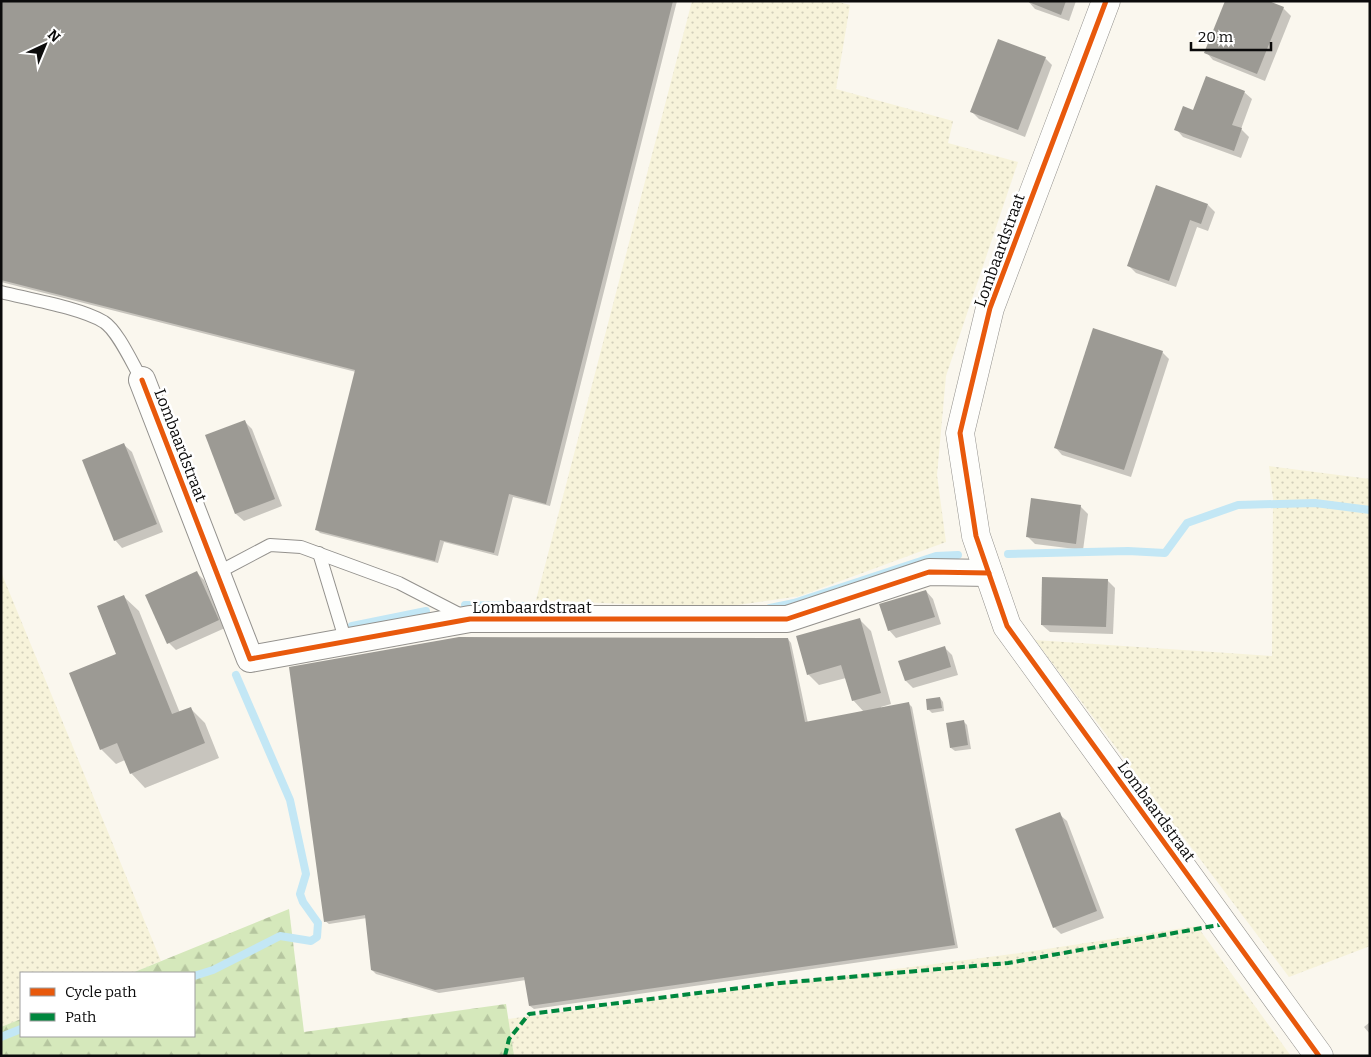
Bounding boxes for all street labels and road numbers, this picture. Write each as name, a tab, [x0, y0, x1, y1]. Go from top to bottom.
street label: Lombaardstraat	[970, 191, 1029, 310]
street label: Lombaardstraat	[150, 386, 211, 504]
street label: Lombaardstraat	[472, 598, 592, 617]
street label: Lombaardstraat	[1114, 757, 1199, 865]

